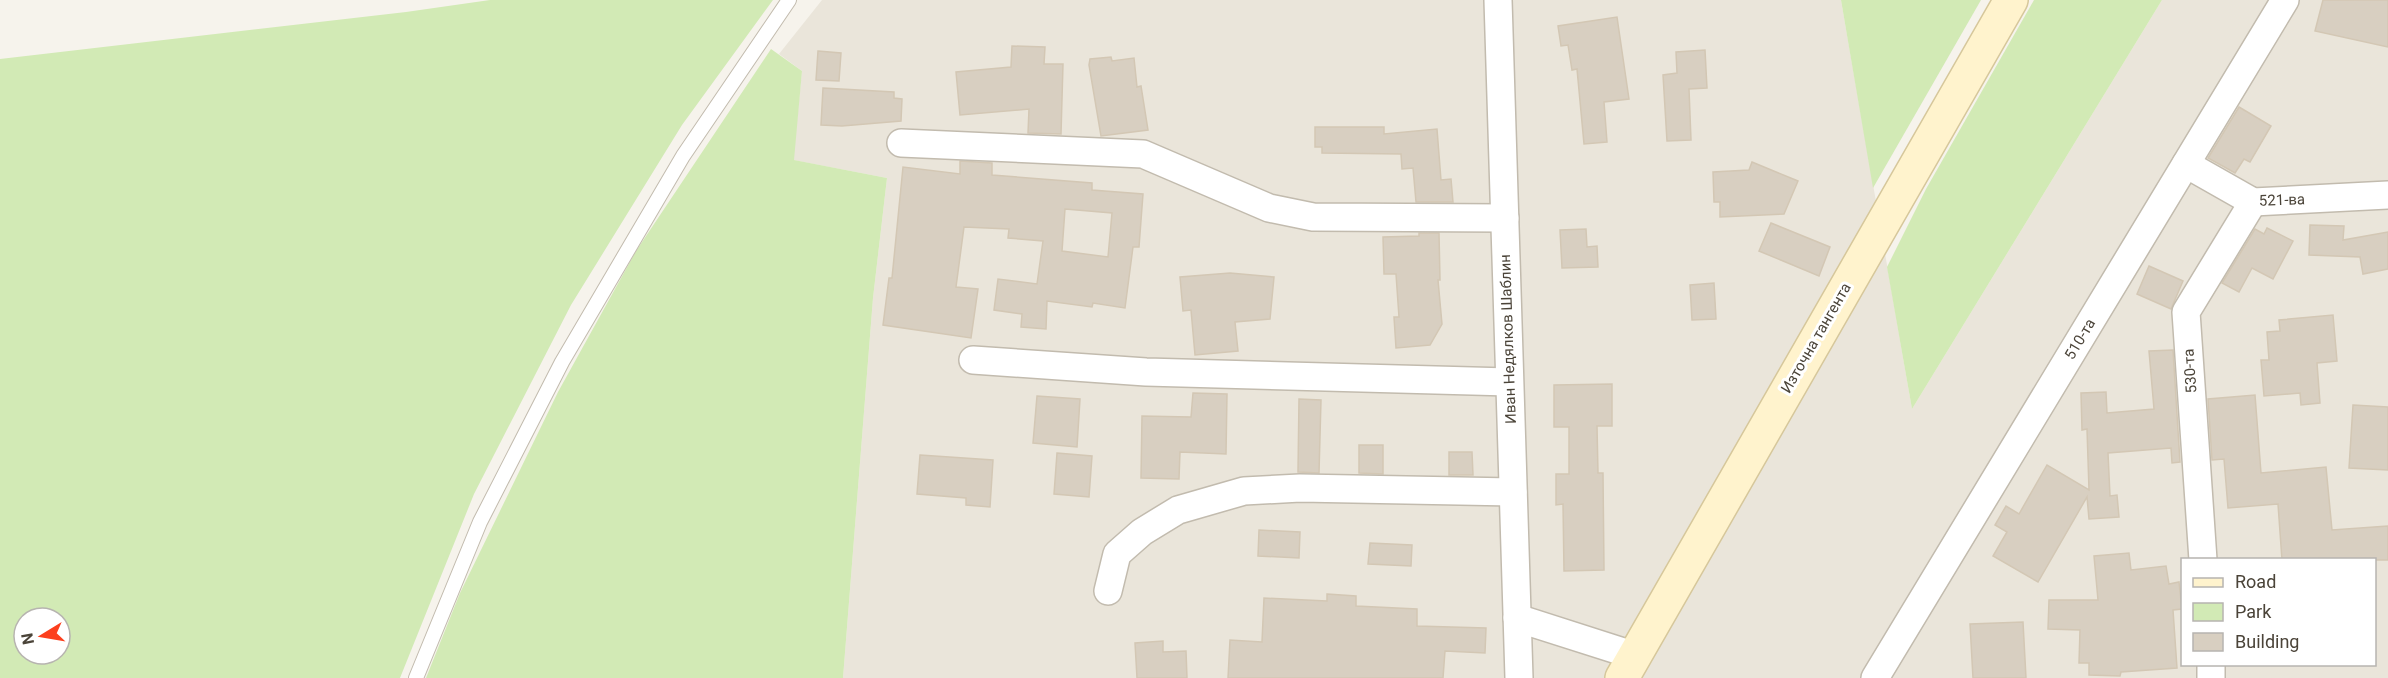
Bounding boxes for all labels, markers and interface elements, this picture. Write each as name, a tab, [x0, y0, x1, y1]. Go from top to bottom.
street label: 521-ва	[2259, 190, 2305, 210]
street label: Иван Недялков Шаблин	[1496, 254, 1520, 424]
street label: Източна тангента	[1777, 280, 1855, 396]
street label: 510-та	[2061, 315, 2099, 363]
street label: 530-та	[2179, 348, 2201, 394]
legend	[2181, 558, 2376, 666]
text: Road	[2235, 571, 2276, 592]
text: Park	[2235, 601, 2272, 622]
north arrow	[12, 606, 72, 666]
text: N	[17, 631, 38, 646]
text: Building	[2235, 631, 2299, 652]

